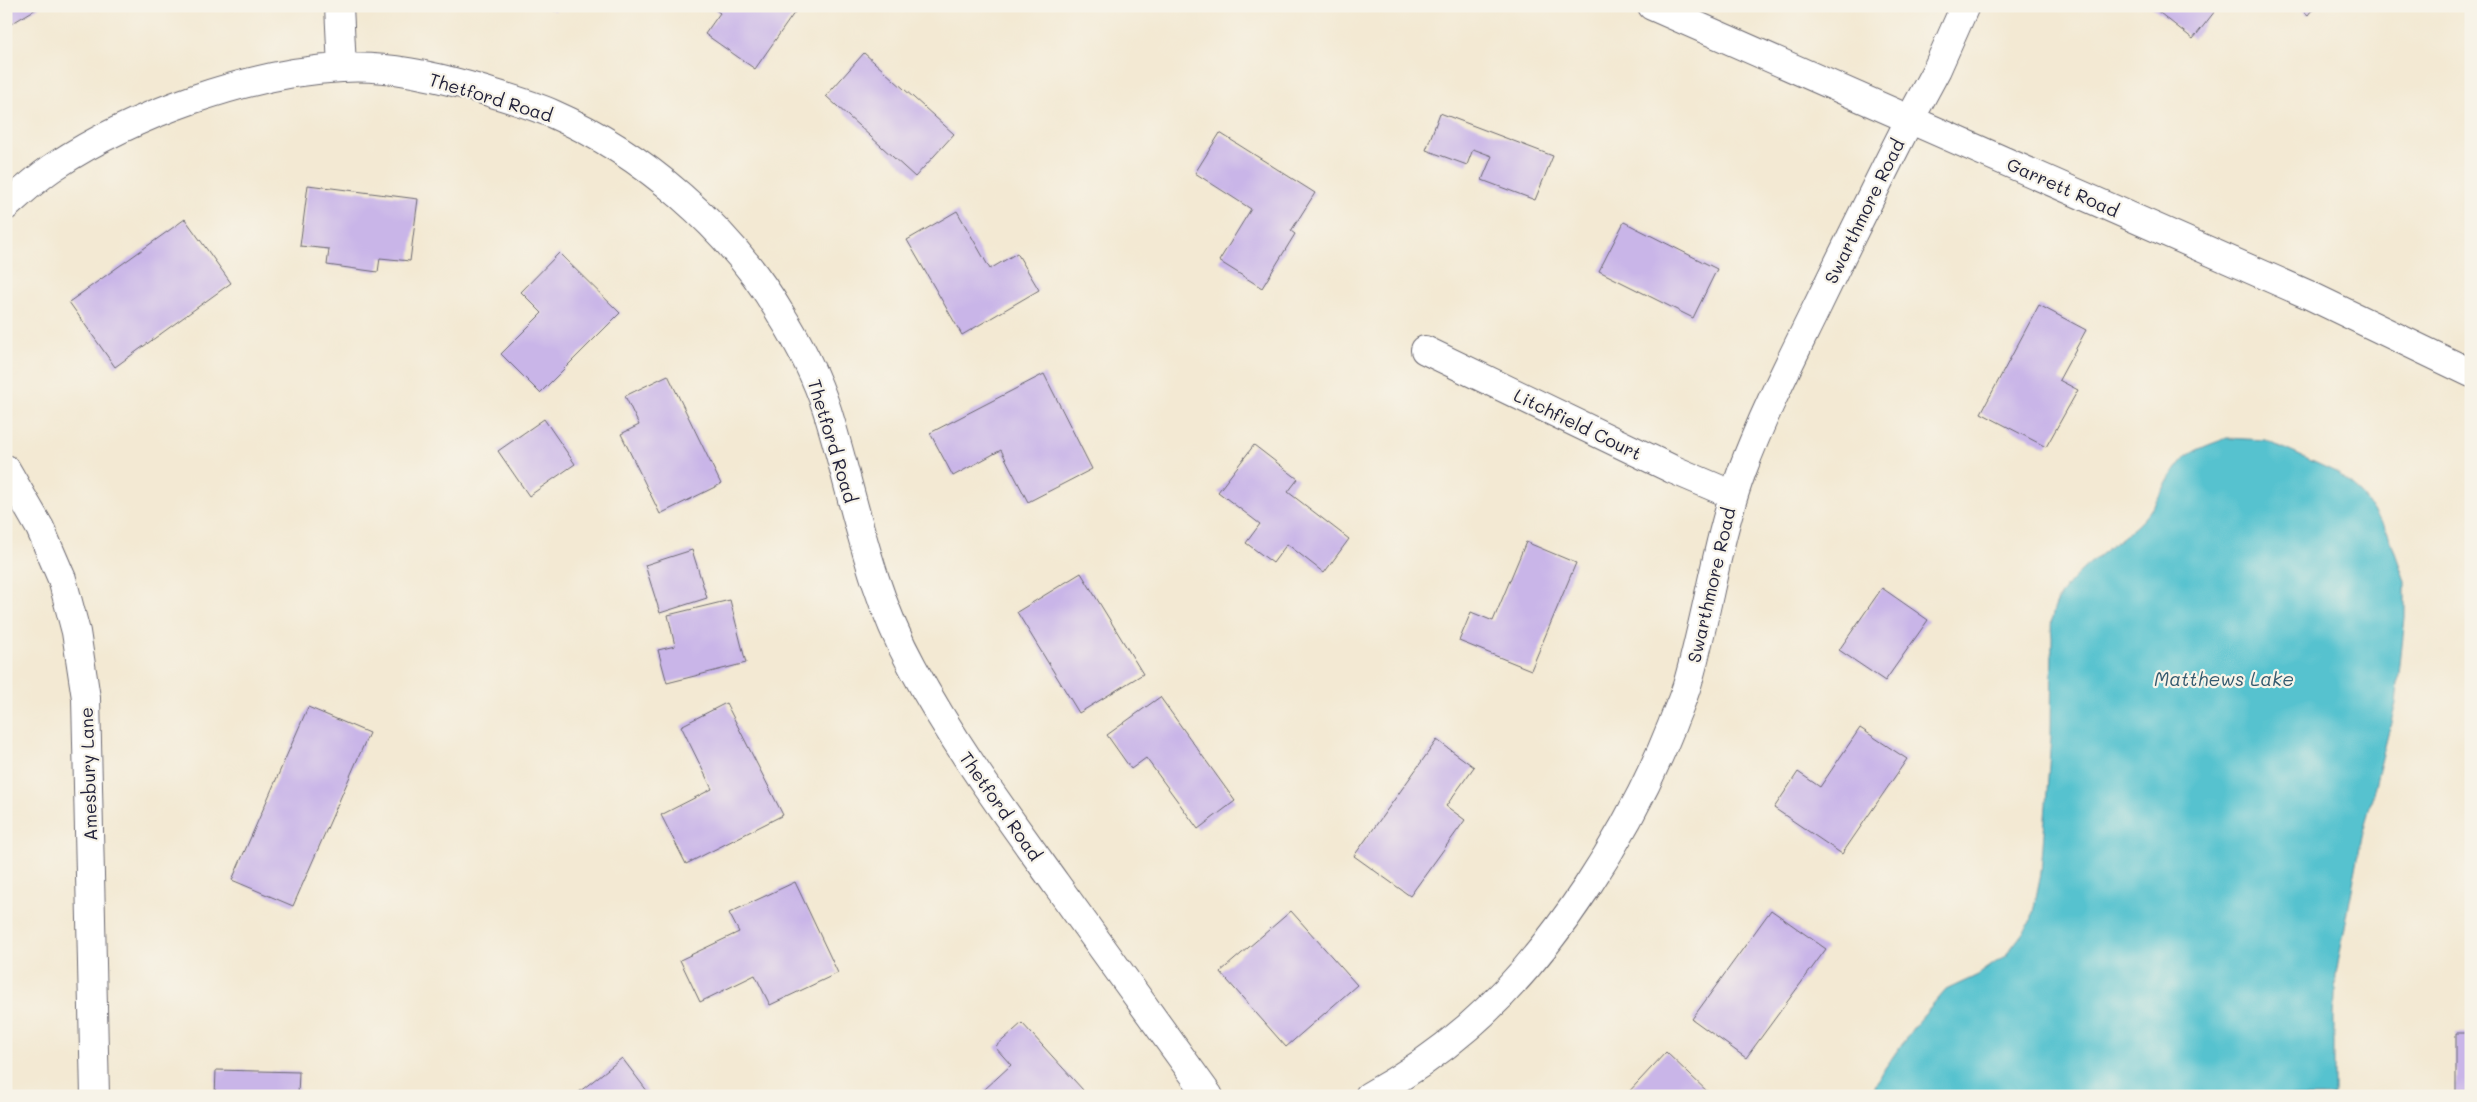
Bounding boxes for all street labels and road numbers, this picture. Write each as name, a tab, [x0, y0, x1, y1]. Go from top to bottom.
street label: Thetford Road	[426, 67, 556, 127]
street label: Swarthmore Road	[1819, 135, 1909, 287]
street label: Garrett Road	[2003, 152, 2123, 222]
street label: Thetford Road	[803, 376, 863, 506]
street label: Litchfield Court	[1510, 383, 1646, 465]
street label: Swarthmore Road	[1682, 505, 1740, 665]
street label: Amesbury Lane	[74, 707, 102, 841]
street label: Thetford Road	[954, 747, 1048, 865]

